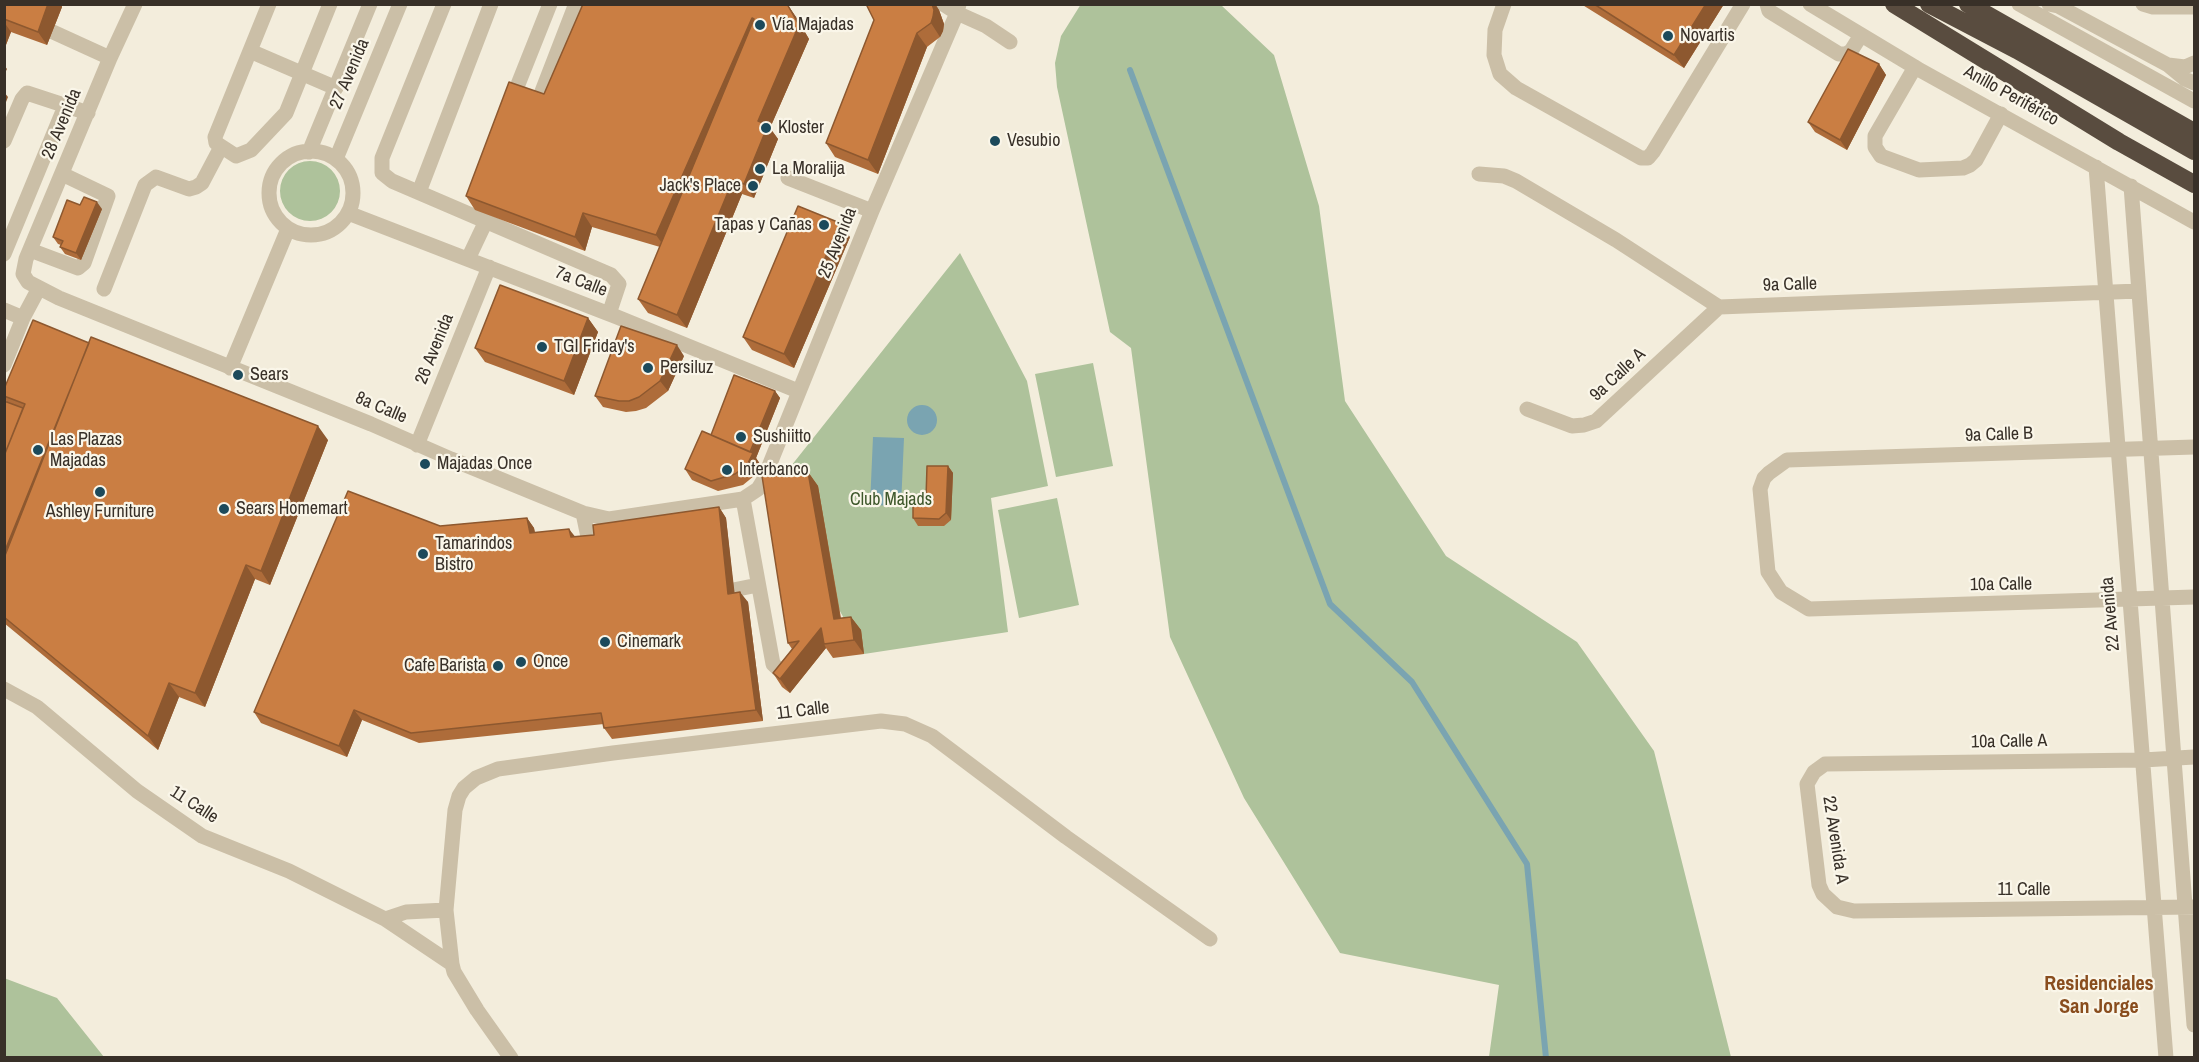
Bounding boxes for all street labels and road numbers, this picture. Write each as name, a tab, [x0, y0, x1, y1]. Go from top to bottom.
street label: 27 Avenida	[326, 36, 374, 112]
street label: Anillo Periférico	[1960, 61, 2062, 131]
street label: 28 Avenida	[38, 86, 86, 162]
street label: 25 Avenida	[814, 204, 862, 282]
street label: 7a Calle	[552, 262, 610, 302]
street label: 9a Calle	[1763, 273, 1817, 297]
street label: 26 Avenida	[411, 310, 459, 388]
street label: 9a Calle A	[1586, 344, 1650, 406]
street label: 8a Calle	[352, 387, 410, 429]
street label: 9a Calle B	[1965, 423, 2033, 447]
street label: 10a Calle	[1970, 574, 2032, 596]
street label: 22 Avenida	[2097, 576, 2125, 652]
street label: 11 Calle	[775, 697, 831, 725]
street label: 10a Calle A	[1971, 731, 2047, 753]
street label: 11 Calle	[166, 781, 222, 829]
street label: 22 Avenida A	[1817, 795, 1853, 885]
street label: 11 Calle	[1997, 879, 2051, 901]

